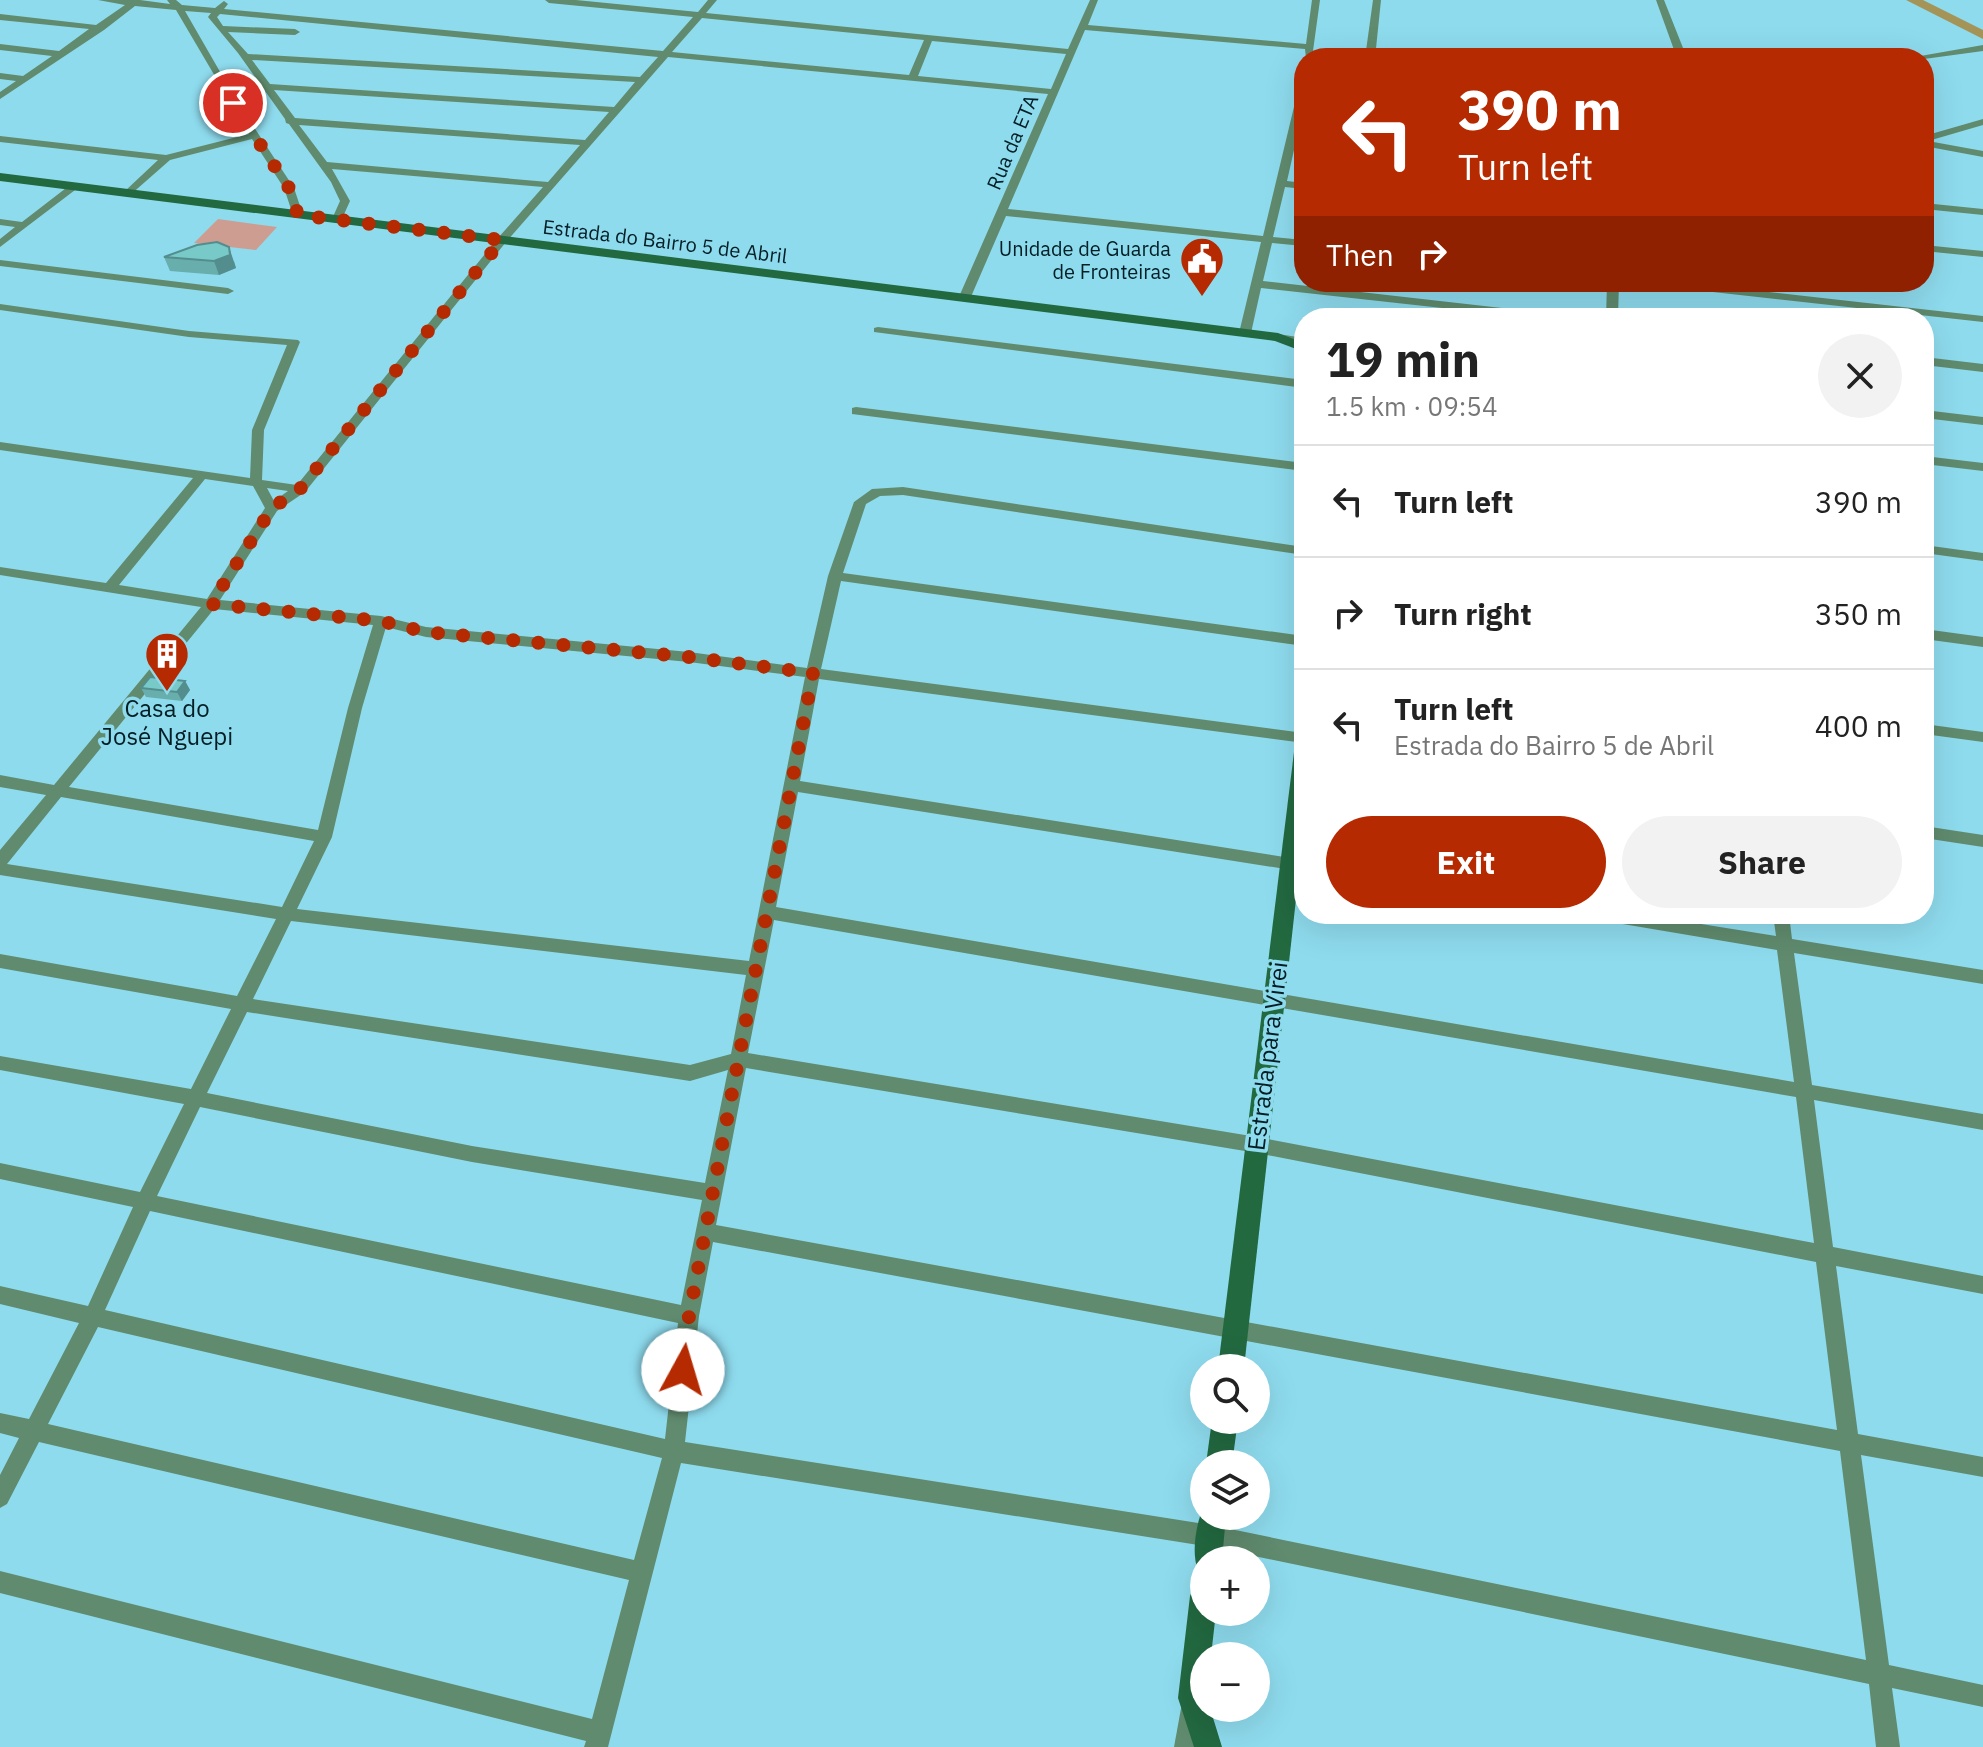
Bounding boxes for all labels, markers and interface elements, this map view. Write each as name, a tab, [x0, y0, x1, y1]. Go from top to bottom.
pin	[199, 69, 267, 137]
text: 390 m	[1458, 73, 1622, 145]
icon: left	[1326, 80, 1430, 184]
icon: arrive	[211, 81, 255, 125]
street label: Rua da ETA	[980, 90, 1044, 194]
text: Turn left	[1458, 143, 1593, 190]
street label: Estrada do Bairro 5 de Abril	[541, 213, 789, 269]
icon: right	[1410, 232, 1454, 276]
place label: Unidade de Guarda de Fronteiras	[999, 235, 1171, 285]
public building icon: Unidade de Guarda de Fronteiras	[1178, 235, 1226, 298]
text: Then	[1326, 235, 1394, 274]
text: 19 min	[1326, 328, 1480, 390]
button: close	[1818, 334, 1902, 418]
text: 1.5 km · 09:54	[1326, 389, 1498, 423]
icon: left	[1326, 479, 1370, 523]
text: Turn left	[1394, 482, 1513, 521]
text: 390 m	[1815, 482, 1902, 521]
icon: right	[1326, 591, 1370, 635]
text: Turn right	[1394, 594, 1532, 633]
text: 350 m	[1815, 594, 1902, 633]
building icon: Casa do José Nguepi	[143, 630, 191, 693]
text: Turn left	[1394, 689, 1513, 728]
place label: Casa do José Nguepi	[101, 692, 233, 752]
icon: left	[1326, 703, 1370, 747]
text: 400 m	[1815, 706, 1902, 745]
text: Estrada do Bairro 5 de Abril	[1394, 728, 1714, 762]
button: Exit	[1326, 816, 1606, 908]
button: Share	[1622, 816, 1902, 908]
street label: Estrada para Virei	[1240, 960, 1294, 1152]
position arrow	[641, 1328, 725, 1412]
map controls	[1190, 1354, 1270, 1722]
button: search	[1190, 1354, 1270, 1434]
button: layers	[1190, 1450, 1270, 1530]
button: +	[1190, 1546, 1270, 1626]
button: −	[1190, 1642, 1270, 1722]

